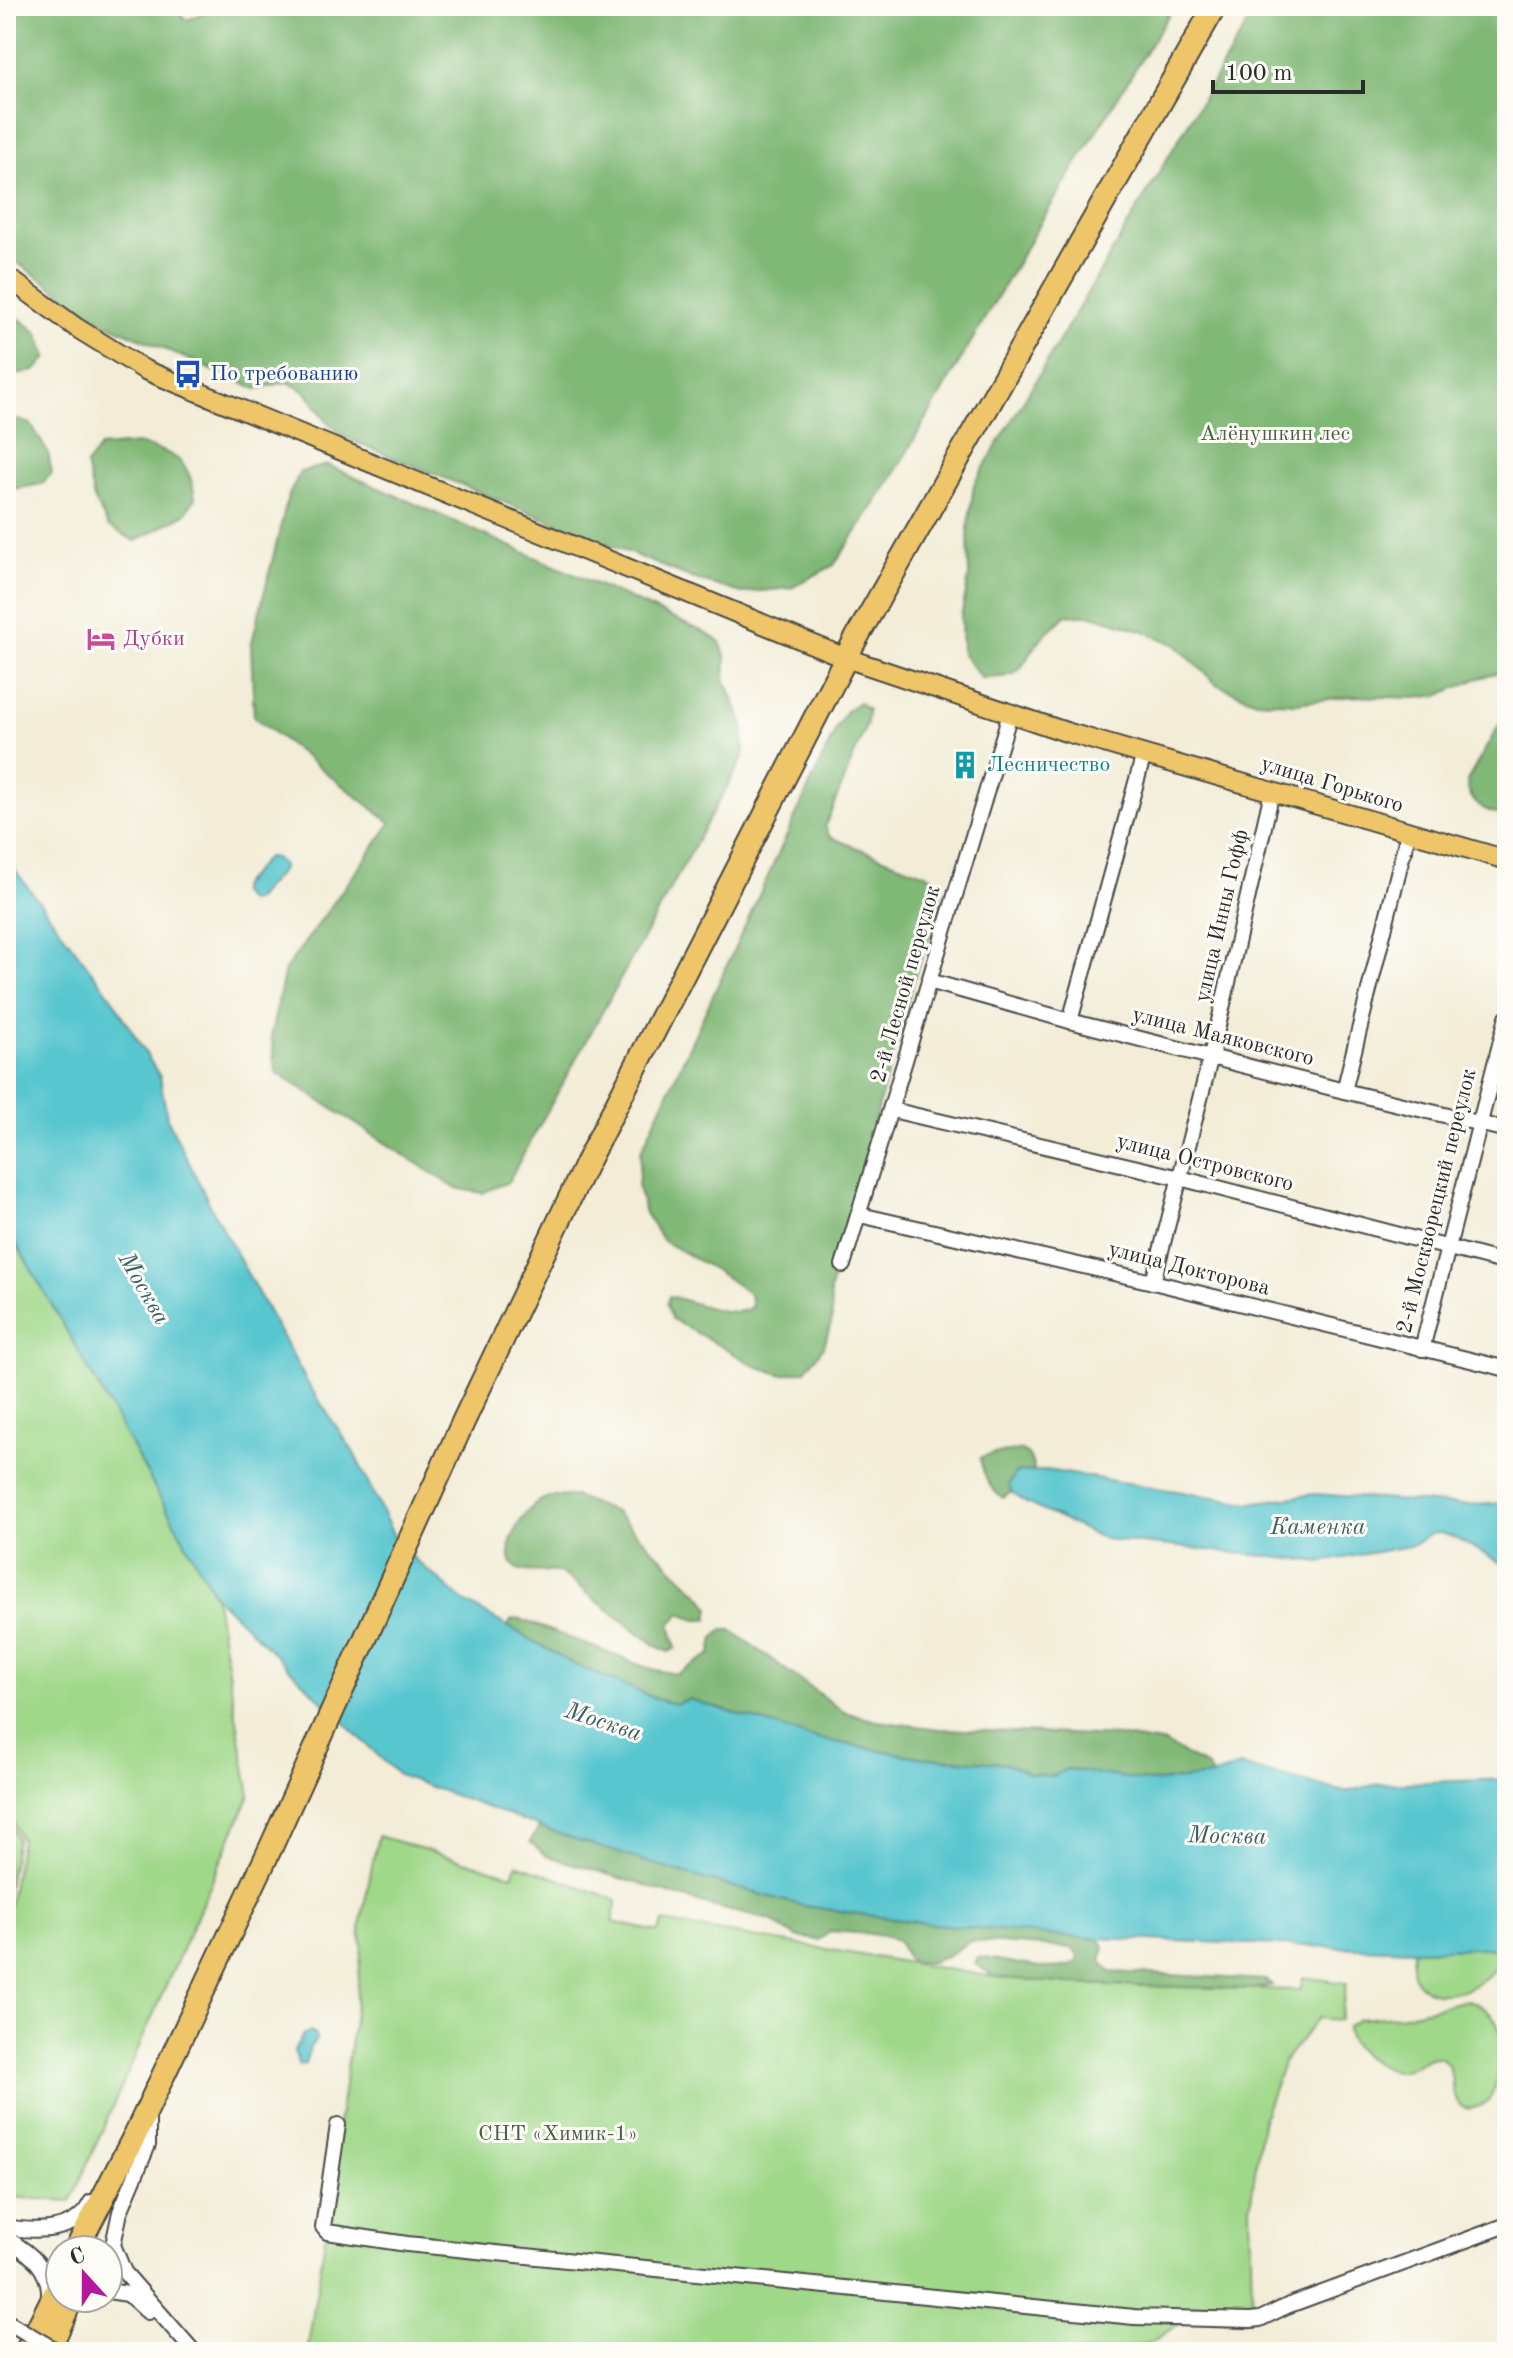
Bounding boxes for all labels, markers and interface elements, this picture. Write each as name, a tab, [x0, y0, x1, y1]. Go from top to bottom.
scale bar	[1213, 44, 1363, 94]
text: 100 m	[1225, 62, 1293, 86]
bus stop icon: По требованию	[173, 359, 203, 389]
place label: По требованию	[210, 363, 358, 385]
park label: Алёнушкин лес	[1200, 423, 1350, 445]
hotel icon: Дубки	[86, 624, 116, 654]
place label: Дубки	[123, 628, 185, 650]
building icon: Лесничество	[950, 750, 980, 780]
street label: улица Горького	[1258, 753, 1406, 817]
place label: Лесничество	[987, 754, 1110, 776]
street label: улица Инны Гофф	[1191, 827, 1253, 1005]
street label: 2-й Лесной переулок	[867, 883, 945, 1085]
street label: улица Маяковского	[1130, 1004, 1316, 1070]
street label: 2-й Москворецкий переулок	[1393, 1066, 1481, 1336]
street label: улица Островского	[1114, 1130, 1296, 1196]
street label: улица Докторова	[1106, 1238, 1272, 1300]
water label: Москва	[112, 1248, 173, 1329]
water label: Каменка	[1269, 1516, 1366, 1540]
water label: Москва	[561, 1699, 644, 1747]
water label: Москва	[1186, 1824, 1267, 1850]
park label: СНТ «Химик-1»	[478, 2123, 638, 2145]
north arrow	[44, 2234, 124, 2314]
text: С	[67, 2244, 88, 2270]

